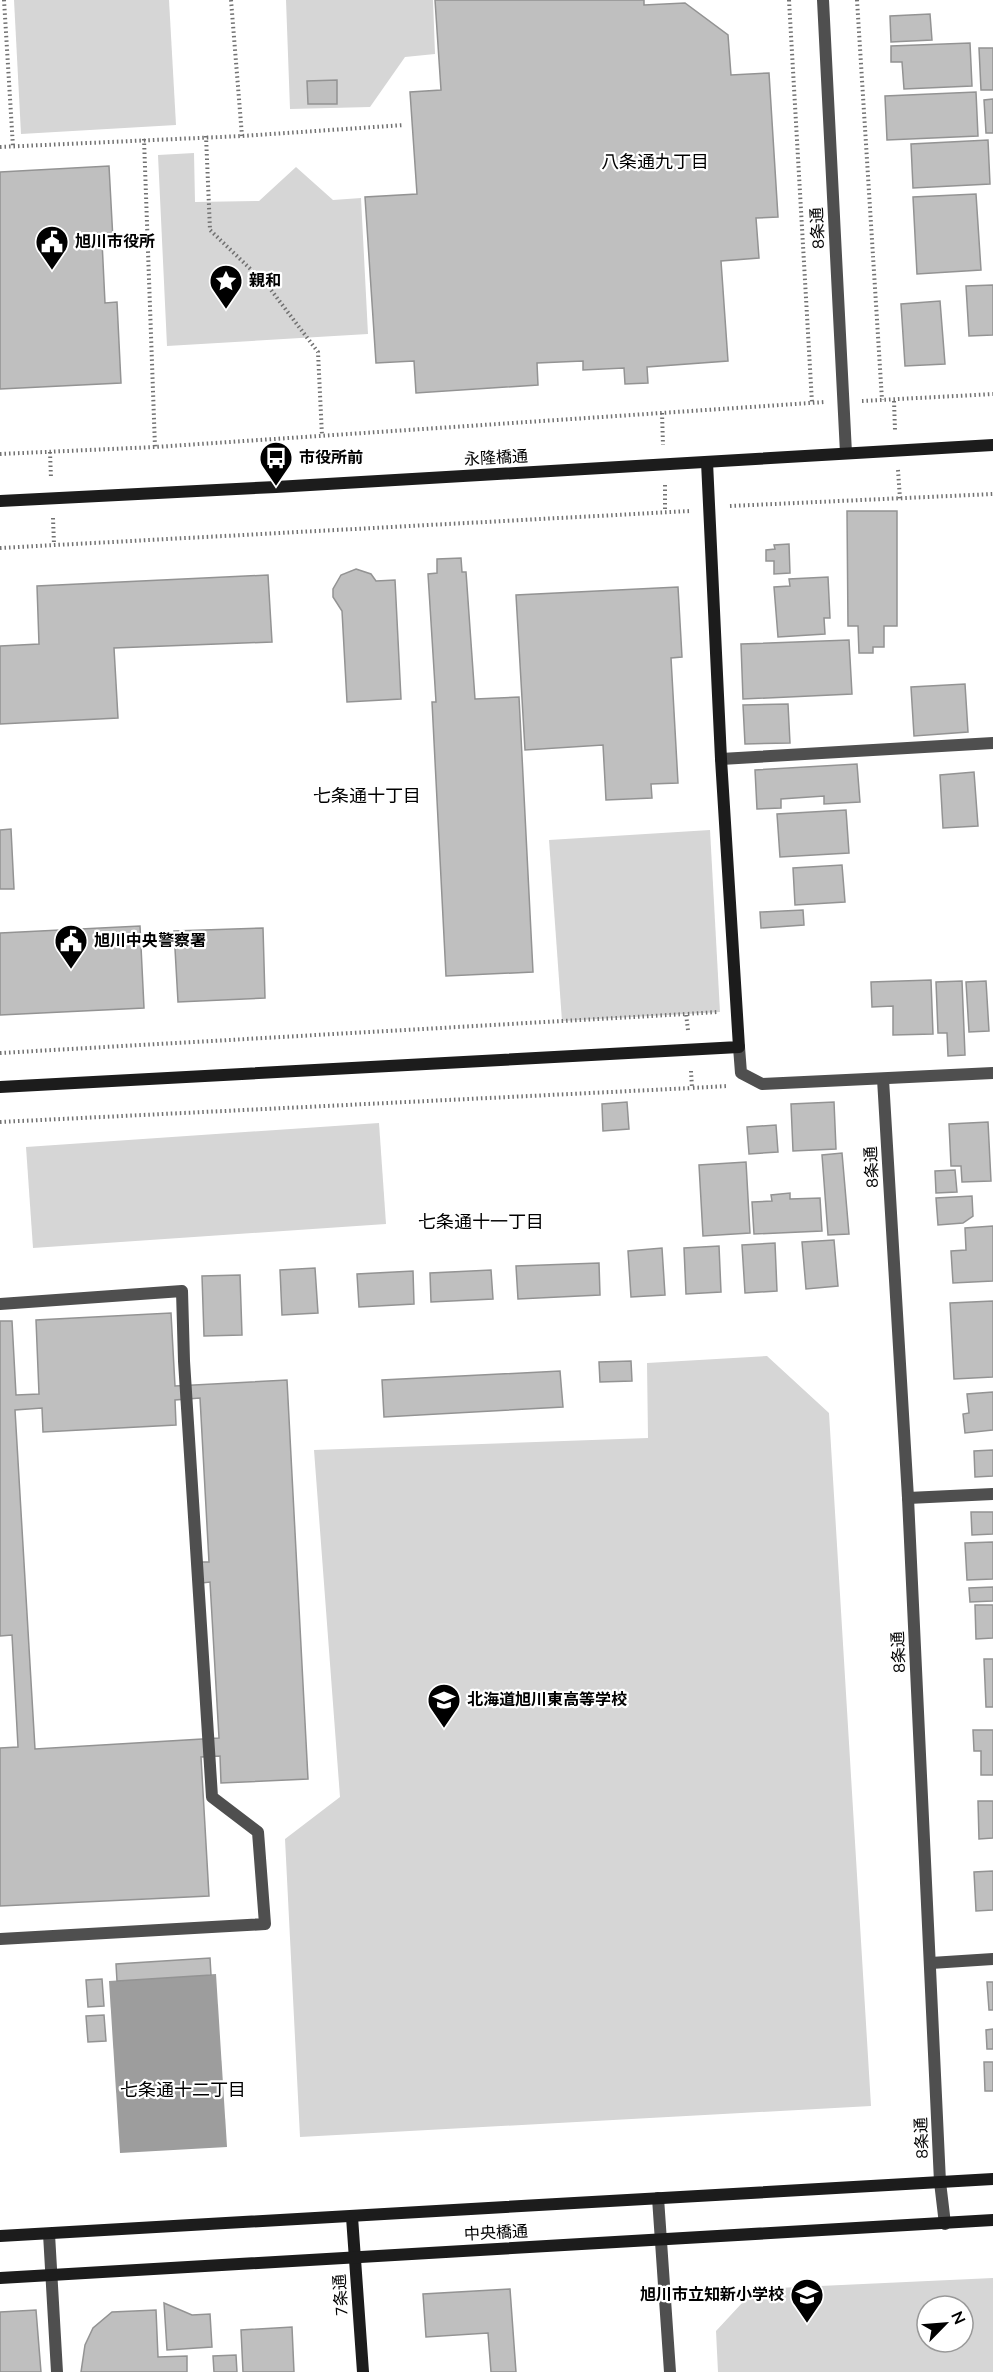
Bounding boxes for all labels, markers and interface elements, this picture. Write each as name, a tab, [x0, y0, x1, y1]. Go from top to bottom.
district label: 八条通九丁目	[601, 150, 709, 174]
street label: 8条通	[806, 207, 830, 249]
public building icon: 旭川市役所	[34, 224, 70, 271]
place label: 旭川市役所	[75, 231, 155, 253]
place icon: 親和	[208, 263, 244, 310]
place label: 親和	[249, 270, 281, 292]
bus stop icon: 市役所前	[258, 440, 294, 487]
street label: 永隆橋通	[463, 445, 529, 471]
place label: 市役所前	[299, 447, 363, 469]
district label: 七条通十丁目	[313, 784, 421, 808]
public building icon: 旭川中央警察署	[53, 923, 89, 970]
place label: 旭川中央警察署	[94, 930, 206, 952]
street label: 8条通	[860, 1146, 884, 1188]
district label: 七条通十一丁目	[418, 1210, 544, 1234]
street label: 8条通	[887, 1631, 911, 1673]
school or university icon: 北海道旭川東高等学校	[426, 1682, 462, 1729]
place label: 北海道旭川東高等学校	[467, 1689, 627, 1711]
district label: 七条通十二丁目	[120, 2078, 246, 2102]
street label: 8条通	[910, 2117, 934, 2159]
street label: 中央橋通	[463, 2220, 529, 2246]
street label: 7条通	[329, 2273, 353, 2317]
school or university icon: 旭川市立知新小学校	[789, 2277, 825, 2324]
place label: 旭川市立知新小学校	[640, 2284, 784, 2306]
north arrow	[915, 2294, 975, 2354]
text: N	[945, 2308, 970, 2328]

